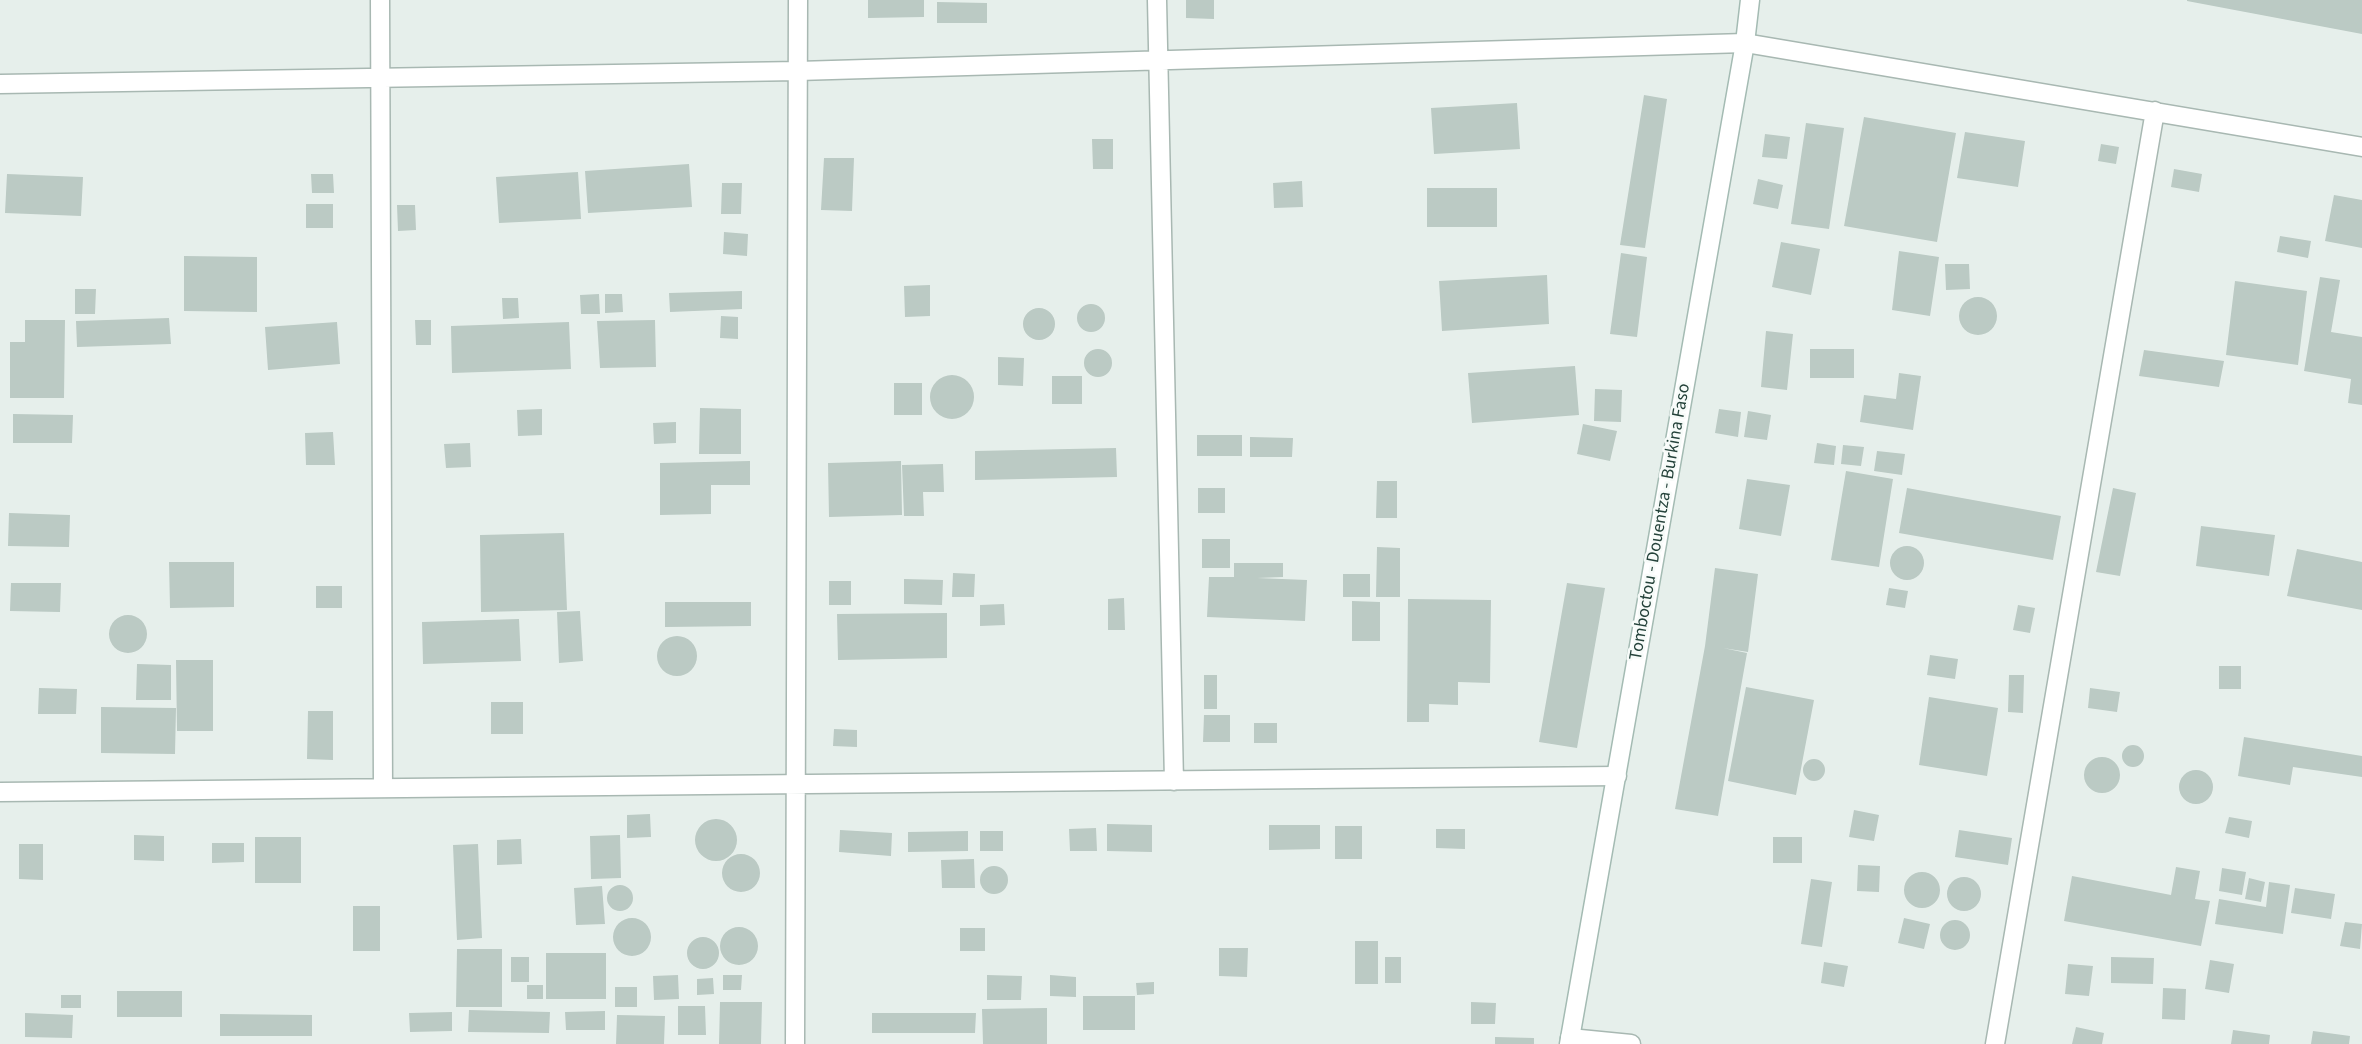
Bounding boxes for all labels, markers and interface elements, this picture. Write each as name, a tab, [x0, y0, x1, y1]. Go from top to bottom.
street label: Tomboctou - Douentza - Burkina Faso	[1626, 382, 1696, 662]

